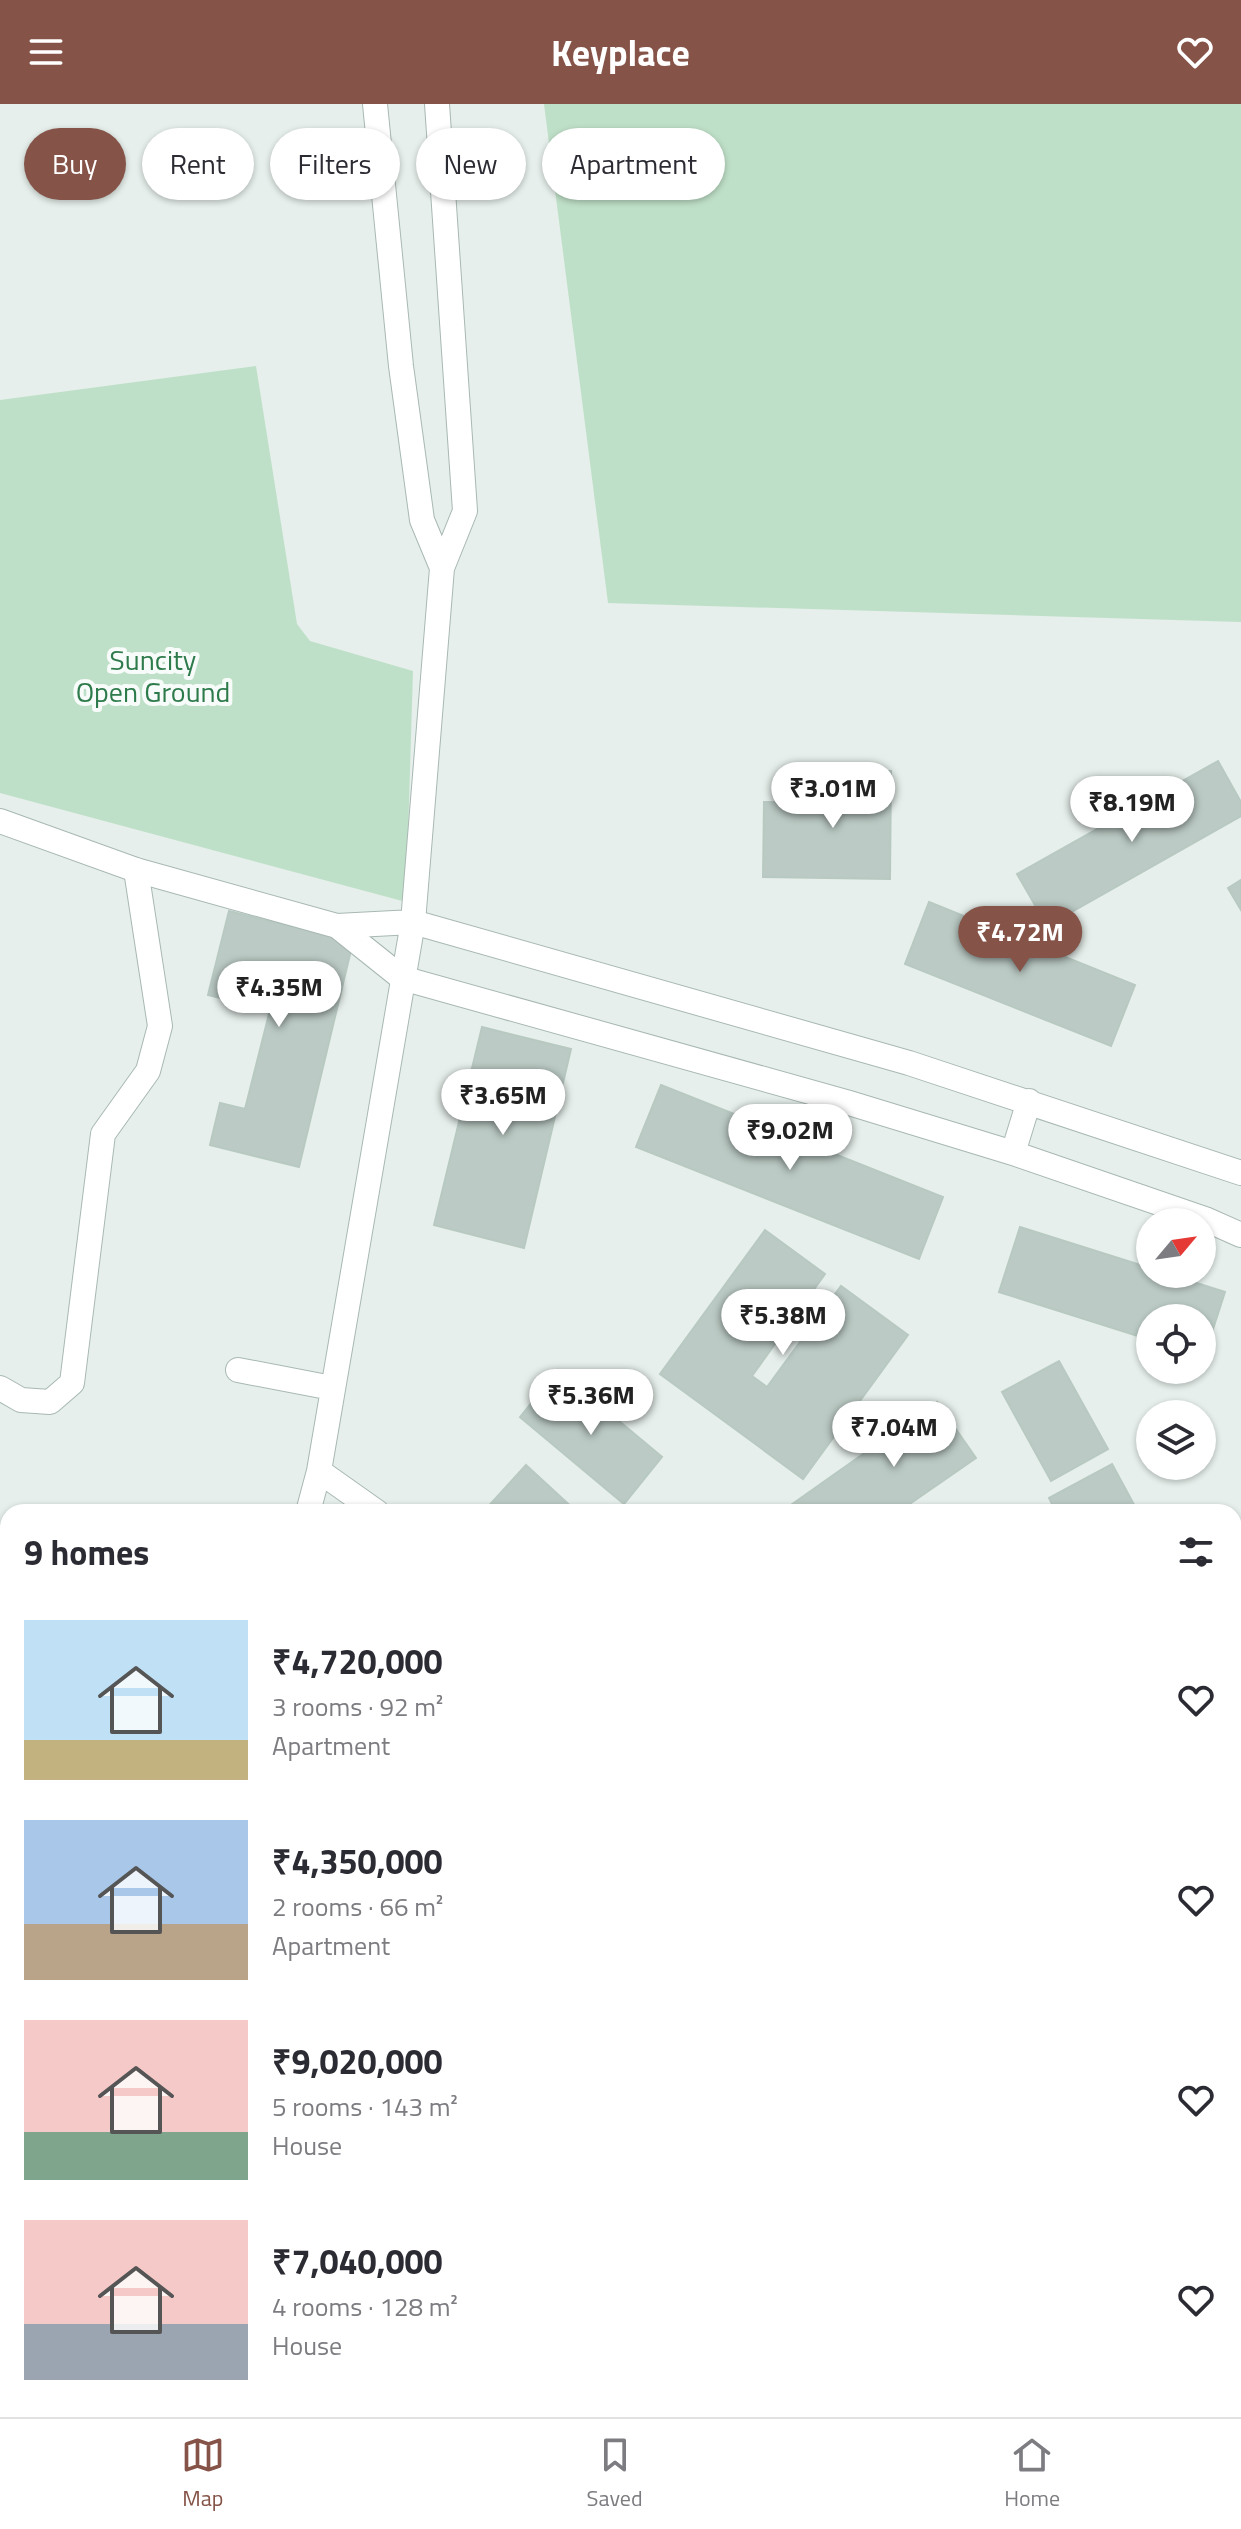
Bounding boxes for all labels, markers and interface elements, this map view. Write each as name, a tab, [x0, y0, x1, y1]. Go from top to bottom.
text: Keyplace	[551, 25, 690, 80]
icon: menu	[24, 30, 68, 74]
icon: heart	[1173, 30, 1217, 74]
chip: Buy	[24, 128, 126, 200]
chip: Rent	[142, 128, 254, 200]
chip: Filters	[270, 128, 400, 200]
chip: New	[416, 128, 526, 200]
chip: Apartment	[542, 128, 725, 200]
park label: Suncity Open Ground	[76, 638, 230, 713]
pin: ₹3.01M	[768, 762, 898, 830]
text: ₹3.01M	[789, 768, 877, 807]
pin: ₹8.19M	[1067, 776, 1197, 844]
text: ₹8.19M	[1088, 782, 1176, 821]
pin: ₹4.72M	[955, 906, 1085, 974]
text: ₹4.72M	[976, 912, 1064, 951]
pin: ₹4.35M	[214, 961, 344, 1029]
text: ₹4.35M	[235, 967, 323, 1006]
pin: ₹3.65M	[438, 1069, 568, 1137]
text: ₹3.65M	[459, 1075, 547, 1114]
pin: ₹9.02M	[725, 1104, 855, 1172]
text: ₹9.02M	[746, 1110, 834, 1149]
north arrow	[1136, 1208, 1216, 1288]
map controls	[1136, 1208, 1216, 1480]
pin: ₹5.38M	[718, 1289, 848, 1357]
text: ₹5.38M	[739, 1295, 827, 1334]
button: locate	[1136, 1304, 1216, 1384]
pin: ₹5.36M	[526, 1369, 656, 1437]
text: ₹5.36M	[547, 1375, 635, 1414]
button: layers	[1136, 1400, 1216, 1480]
pin: ₹7.04M	[829, 1401, 959, 1469]
text: ₹7.04M	[850, 1407, 938, 1446]
text: 9 homes	[24, 1526, 149, 1578]
icon: filters	[1174, 1530, 1218, 1574]
text: ₹4,720,000	[272, 1635, 443, 1687]
icon: home	[88, 1652, 184, 1748]
icon: heart	[1174, 1678, 1218, 1722]
text: 3 rooms · 92 m²	[272, 1687, 443, 1726]
text: Apartment	[272, 1726, 390, 1765]
text: ₹4,350,000	[272, 1835, 443, 1887]
icon: home	[88, 1852, 184, 1948]
icon: heart	[1174, 1878, 1218, 1922]
text: 2 rooms · 66 m²	[272, 1887, 443, 1926]
text: Apartment	[272, 1926, 390, 1965]
text: ₹9,020,000	[272, 2035, 443, 2087]
icon: home	[88, 2052, 184, 2148]
icon: heart	[1174, 2078, 1218, 2122]
text: 5 rooms · 143 m²	[272, 2087, 458, 2126]
text: House	[272, 2126, 342, 2165]
text: ₹7,040,000	[272, 2235, 443, 2287]
icon: home	[88, 2252, 184, 2348]
icon: heart	[1174, 2278, 1218, 2322]
text: 4 rooms · 128 m²	[272, 2287, 458, 2326]
text: House	[272, 2326, 342, 2365]
tab: Map	[181, 2433, 225, 2515]
tab: Saved	[587, 2433, 643, 2515]
tab: Home	[1004, 2433, 1060, 2515]

